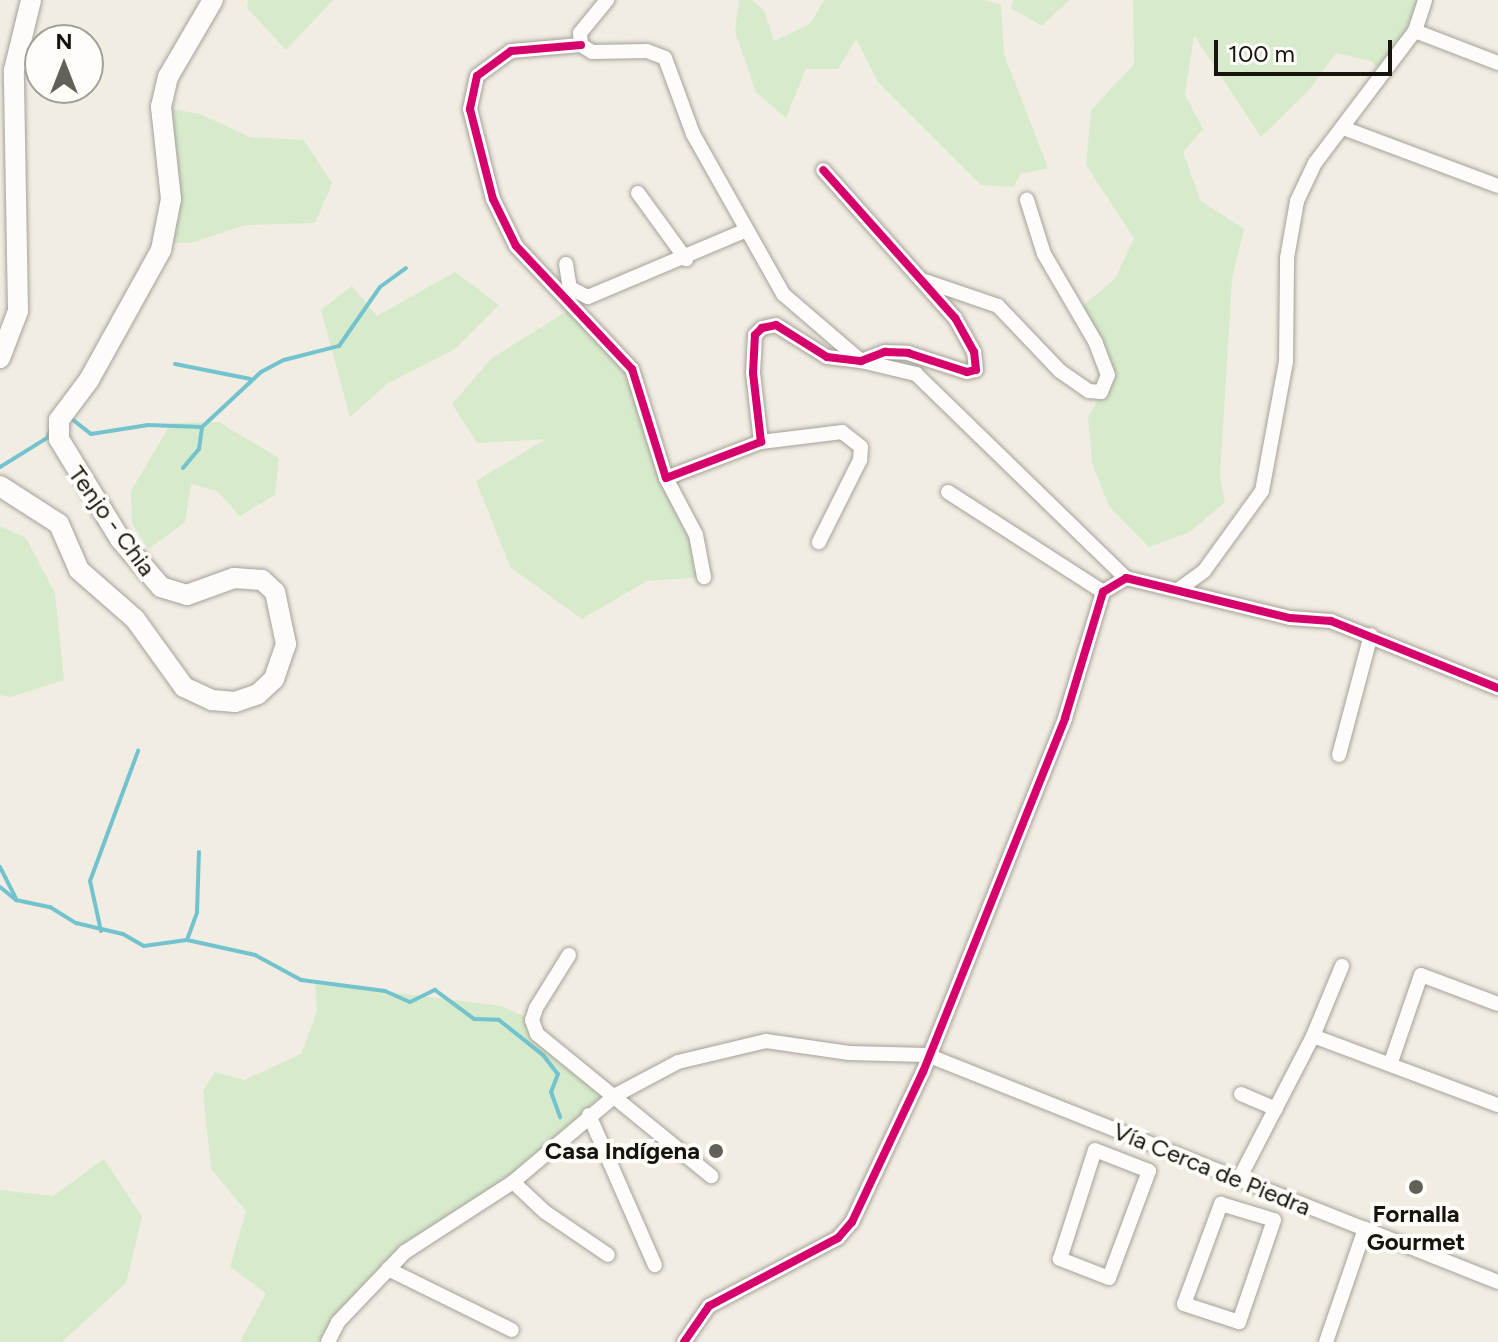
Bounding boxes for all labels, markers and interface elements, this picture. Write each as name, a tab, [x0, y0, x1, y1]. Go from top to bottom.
north arrow	[24, 24, 104, 104]
scale bar	[1218, 24, 1396, 74]
text: N	[55, 28, 73, 55]
text: 100 m	[1228, 39, 1295, 68]
street label: Tenjo - Chia	[62, 460, 162, 582]
street label: Vía Cerca de Piedra	[1109, 1116, 1315, 1222]
place label: Casa Indígena	[545, 1137, 700, 1165]
marker: Casa Indígena	[707, 1142, 725, 1160]
marker: Fornalla Gourmet	[1407, 1178, 1425, 1196]
place label: Fornalla Gourmet	[1367, 1200, 1465, 1256]

